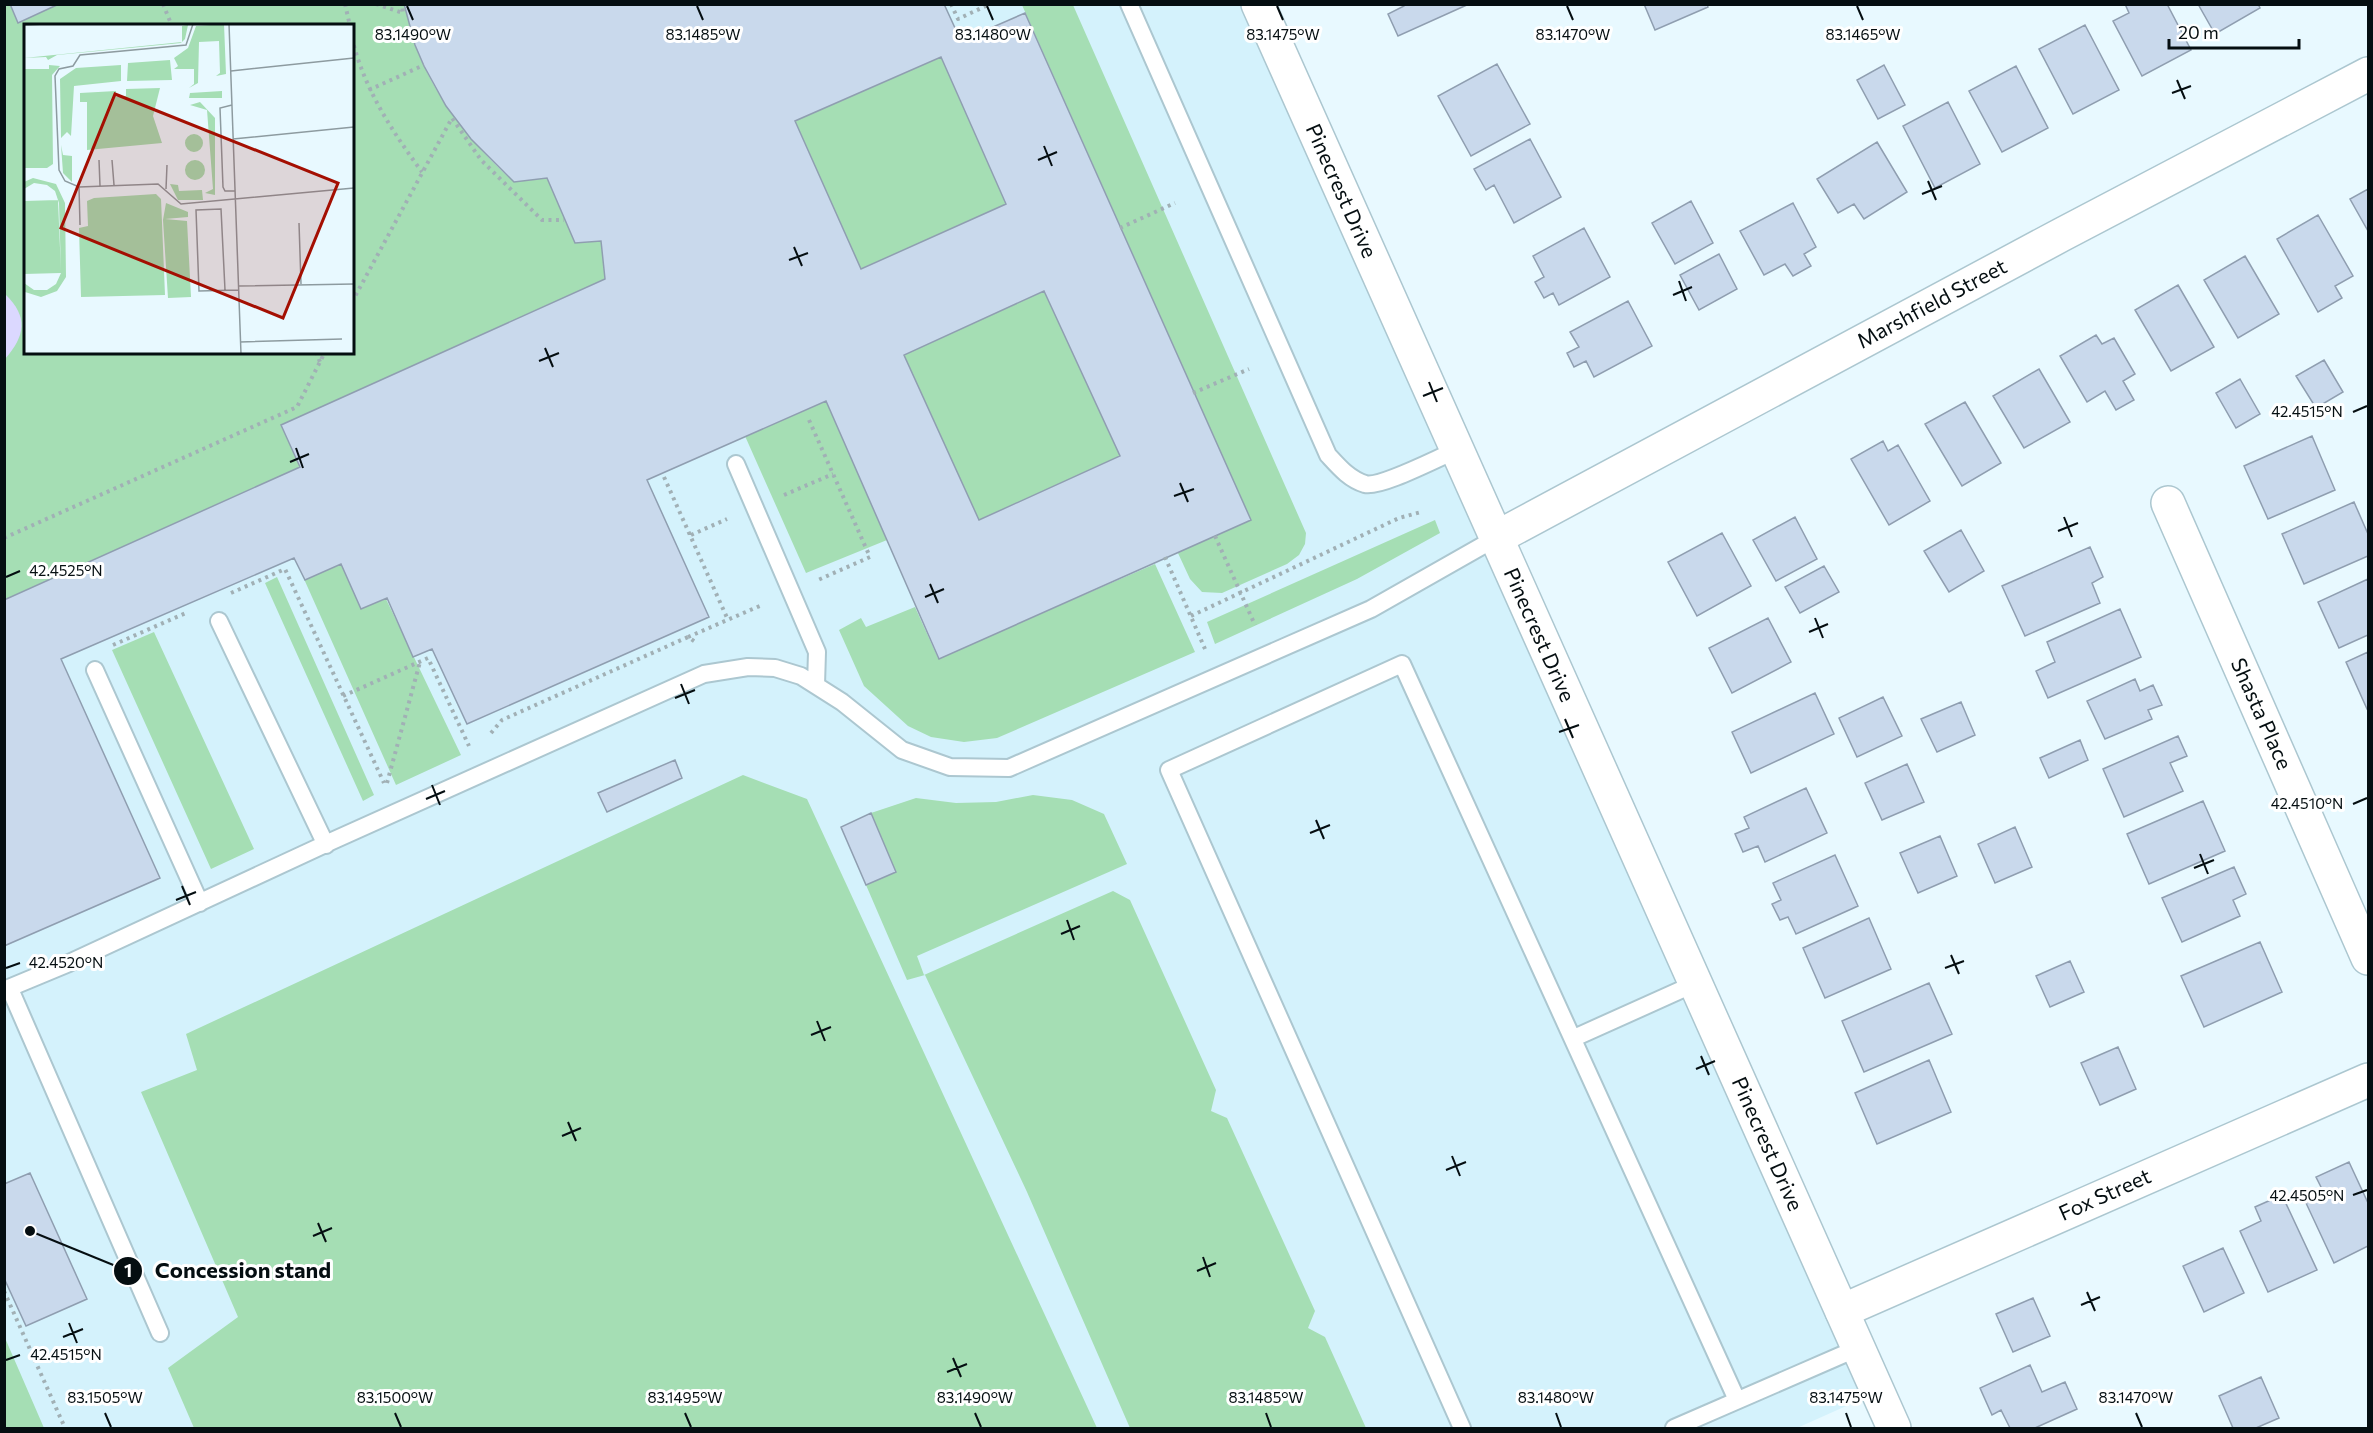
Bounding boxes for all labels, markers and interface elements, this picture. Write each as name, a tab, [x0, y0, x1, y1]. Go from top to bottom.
scale bar	[2169, 12, 2300, 50]
text: 20 m	[2178, 21, 2219, 43]
inset map	[24, 24, 354, 354]
text: 83.1490°W	[375, 25, 451, 43]
text: 83.1485°W	[665, 25, 741, 43]
text: 83.1480°W	[955, 25, 1031, 43]
text: 83.1475°W	[1246, 25, 1320, 43]
text: 83.1470°W	[1536, 25, 1610, 43]
text: 83.1465°W	[1825, 25, 1901, 43]
street label: Pinecrest Drive	[1302, 120, 1383, 261]
street label: Marshfield Street	[1852, 253, 2010, 353]
text: 42.4515°N	[2271, 402, 2343, 420]
text: 42.4525°N	[29, 561, 103, 579]
street label: Pinecrest Drive	[1500, 564, 1581, 705]
street label: Shasta Place	[2227, 654, 2298, 773]
text: 42.4510°N	[2271, 794, 2343, 812]
text: 42.4520°N	[29, 953, 103, 971]
street label: Pinecrest Drive	[1728, 1073, 1809, 1214]
street label: Fox Street	[2054, 1162, 2154, 1225]
text: 42.4505°N	[2270, 1186, 2344, 1204]
callout: Concession stand	[113, 1251, 343, 1291]
text: Concession stand	[155, 1256, 331, 1283]
text: 1	[124, 1259, 132, 1281]
text: 42.4515°N	[30, 1345, 102, 1363]
text: 83.1505°W	[67, 1388, 143, 1406]
text: 83.1500°W	[357, 1388, 433, 1406]
text: 83.1495°W	[647, 1388, 723, 1406]
text: 83.1490°W	[937, 1388, 1013, 1406]
text: 83.1485°W	[1228, 1388, 1304, 1406]
text: 83.1480°W	[1518, 1388, 1594, 1406]
text: 83.1475°W	[1809, 1388, 1883, 1406]
text: 83.1470°W	[2099, 1388, 2173, 1406]

